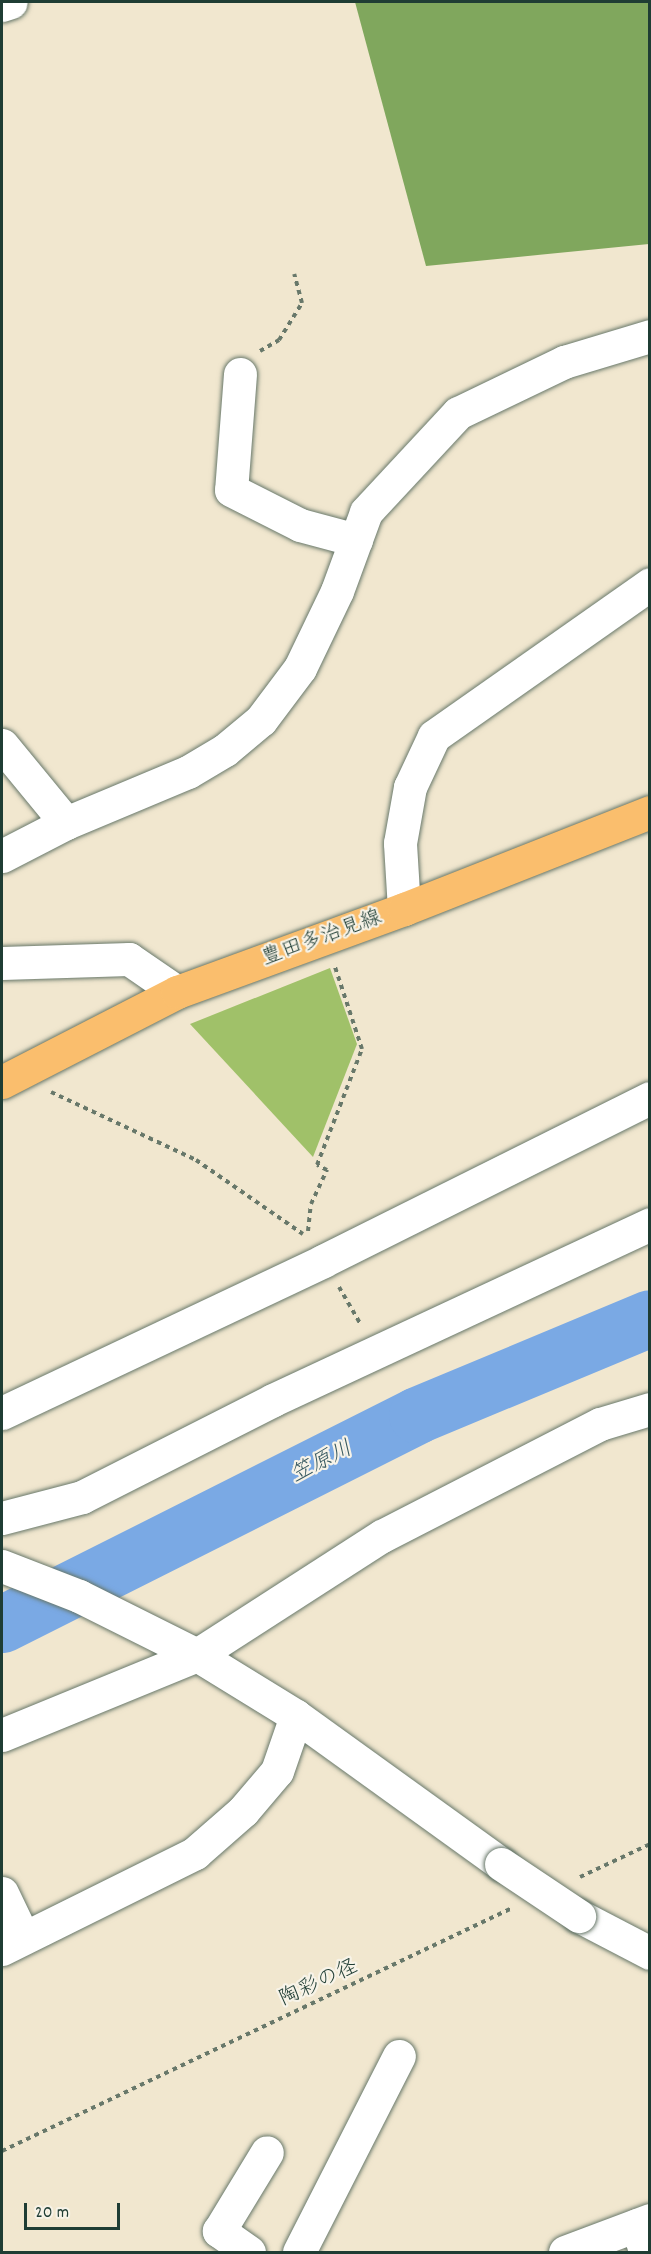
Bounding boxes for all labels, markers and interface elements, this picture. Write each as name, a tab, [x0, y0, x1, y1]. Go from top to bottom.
street label: 豊田多治見線	[258, 906, 386, 972]
water label: 笠原川	[287, 1436, 357, 1490]
street label: 陶彩の径	[276, 1955, 362, 2013]
scale bar	[27, 2191, 123, 2229]
text: 20 m	[35, 2201, 69, 2226]

